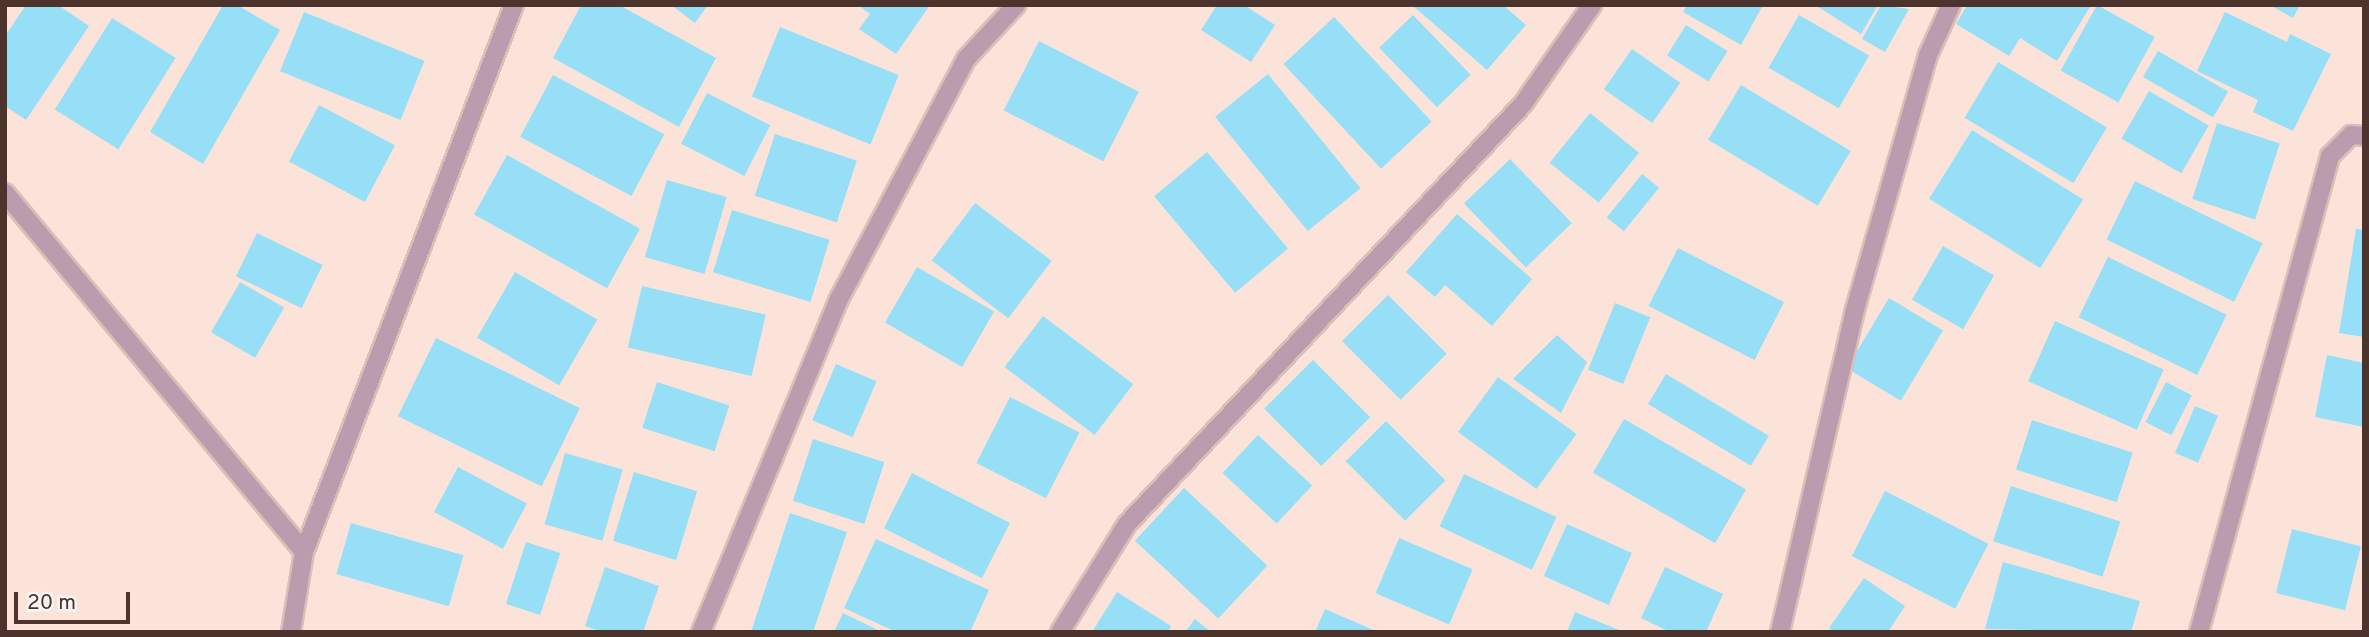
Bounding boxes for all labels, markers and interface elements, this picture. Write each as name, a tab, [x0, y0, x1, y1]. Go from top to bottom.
scale bar	[18, 578, 133, 622]
text: 20 m	[27, 590, 76, 617]

